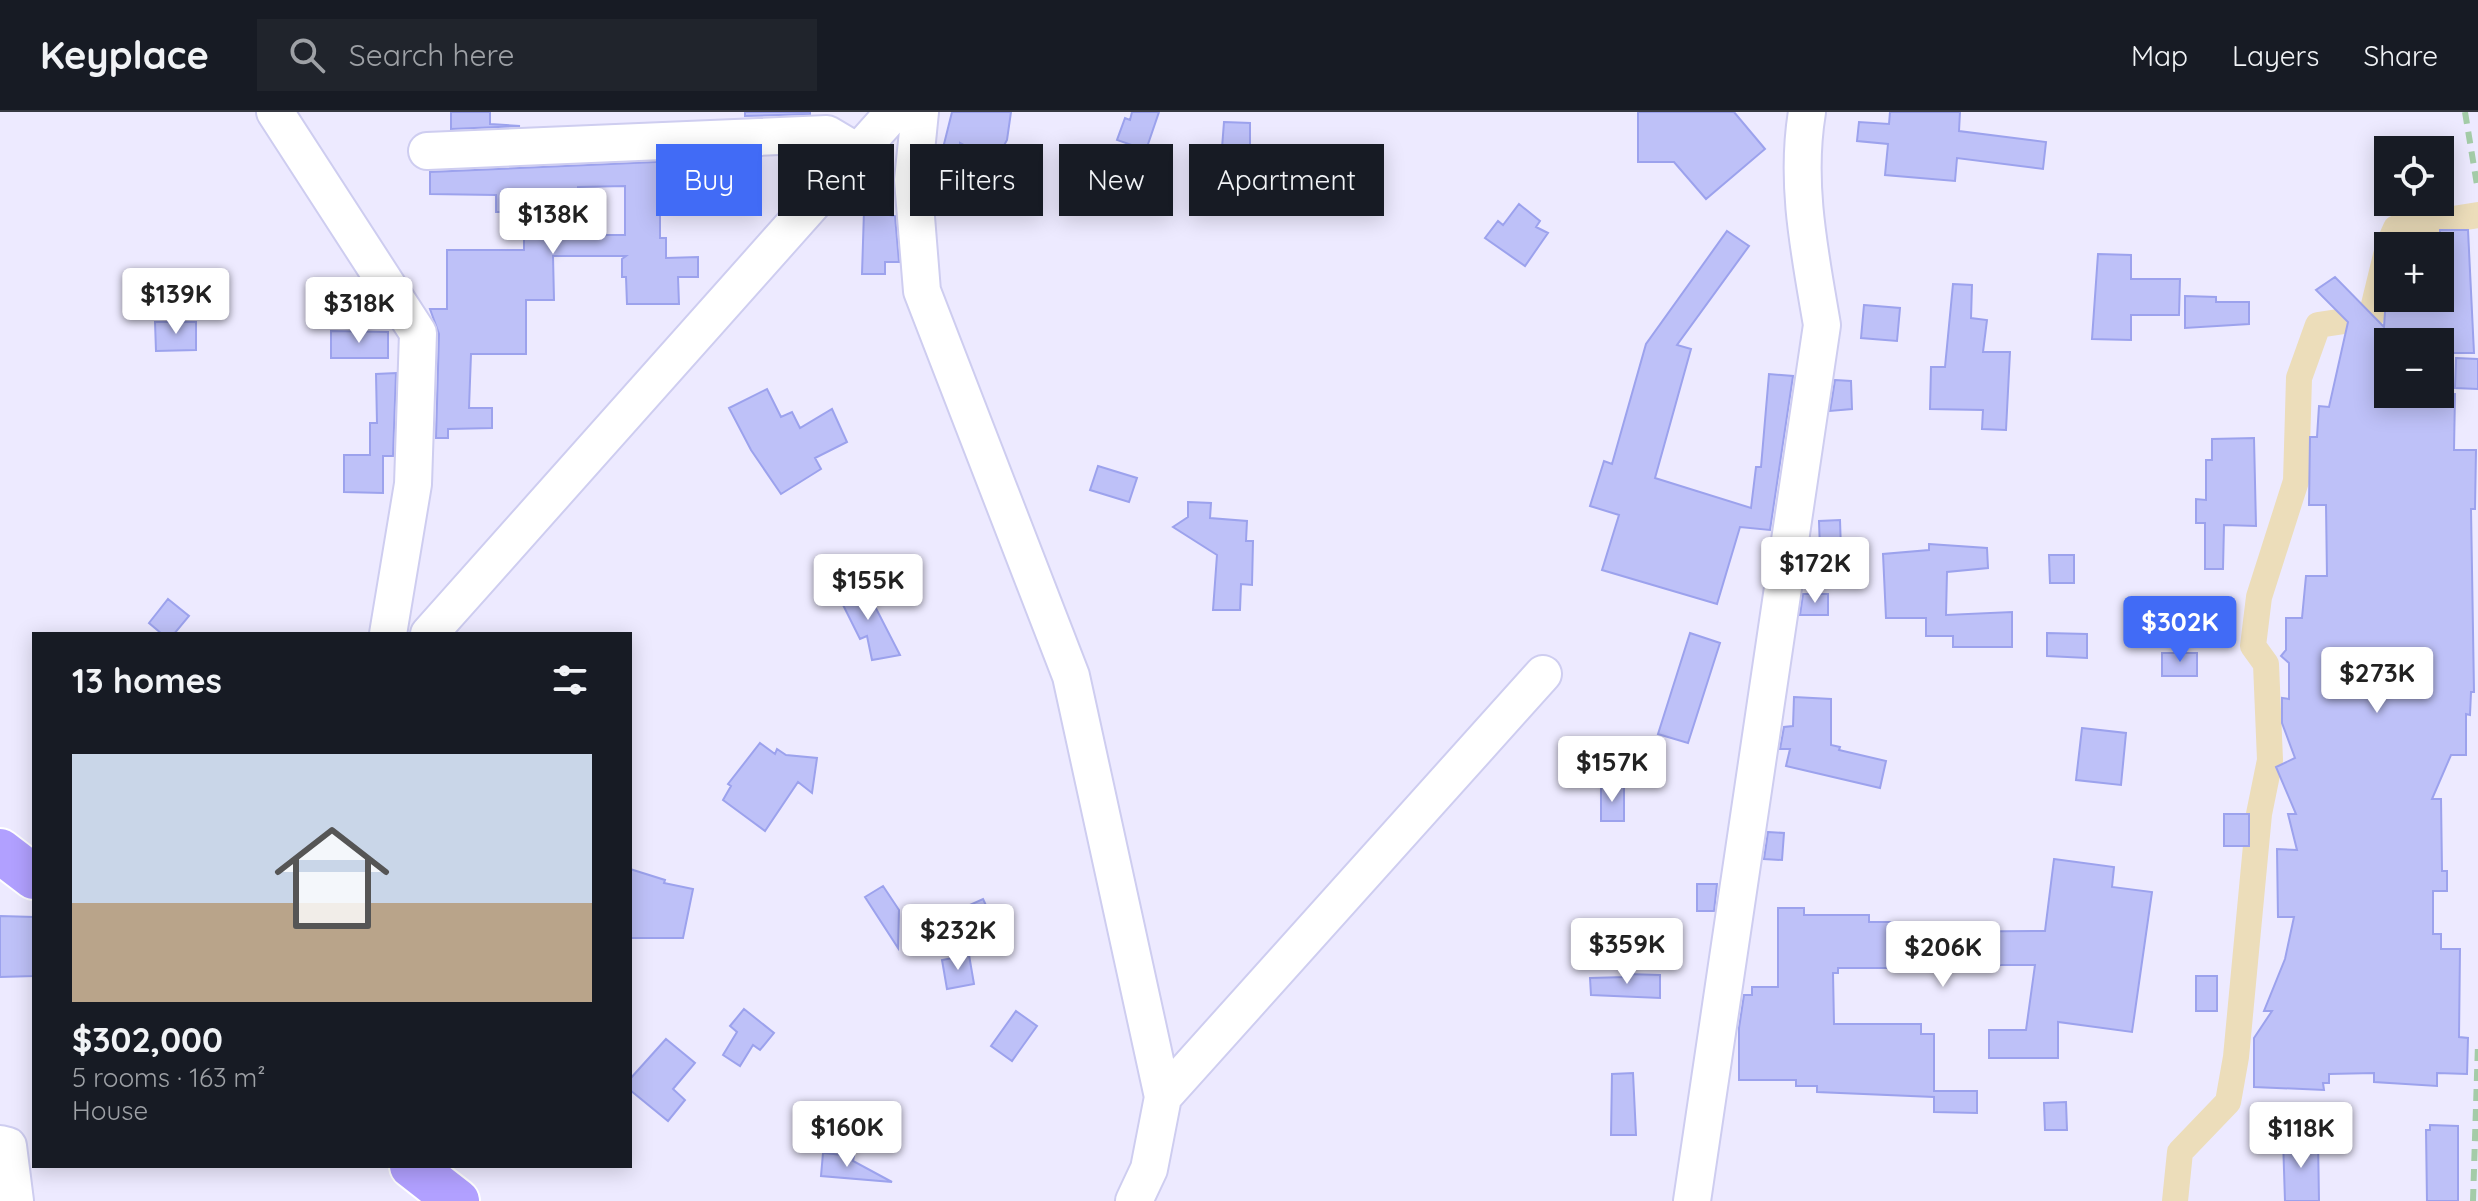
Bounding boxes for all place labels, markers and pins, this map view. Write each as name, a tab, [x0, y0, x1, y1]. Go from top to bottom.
pin: $138K	[497, 188, 609, 256]
pin: $139K	[120, 268, 232, 336]
pin: $318K	[303, 277, 415, 345]
pin: $172K	[1759, 537, 1871, 605]
pin: $155K	[812, 554, 924, 622]
pin: $302K	[2124, 596, 2236, 664]
pin: $273K	[2321, 647, 2433, 715]
pin: $157K	[1556, 736, 1668, 804]
pin: $232K	[902, 904, 1014, 972]
pin: $359K	[1571, 918, 1683, 986]
pin: $206K	[1887, 921, 1999, 989]
pin: $160K	[791, 1101, 903, 1169]
pin: $118K	[2245, 1102, 2357, 1170]

